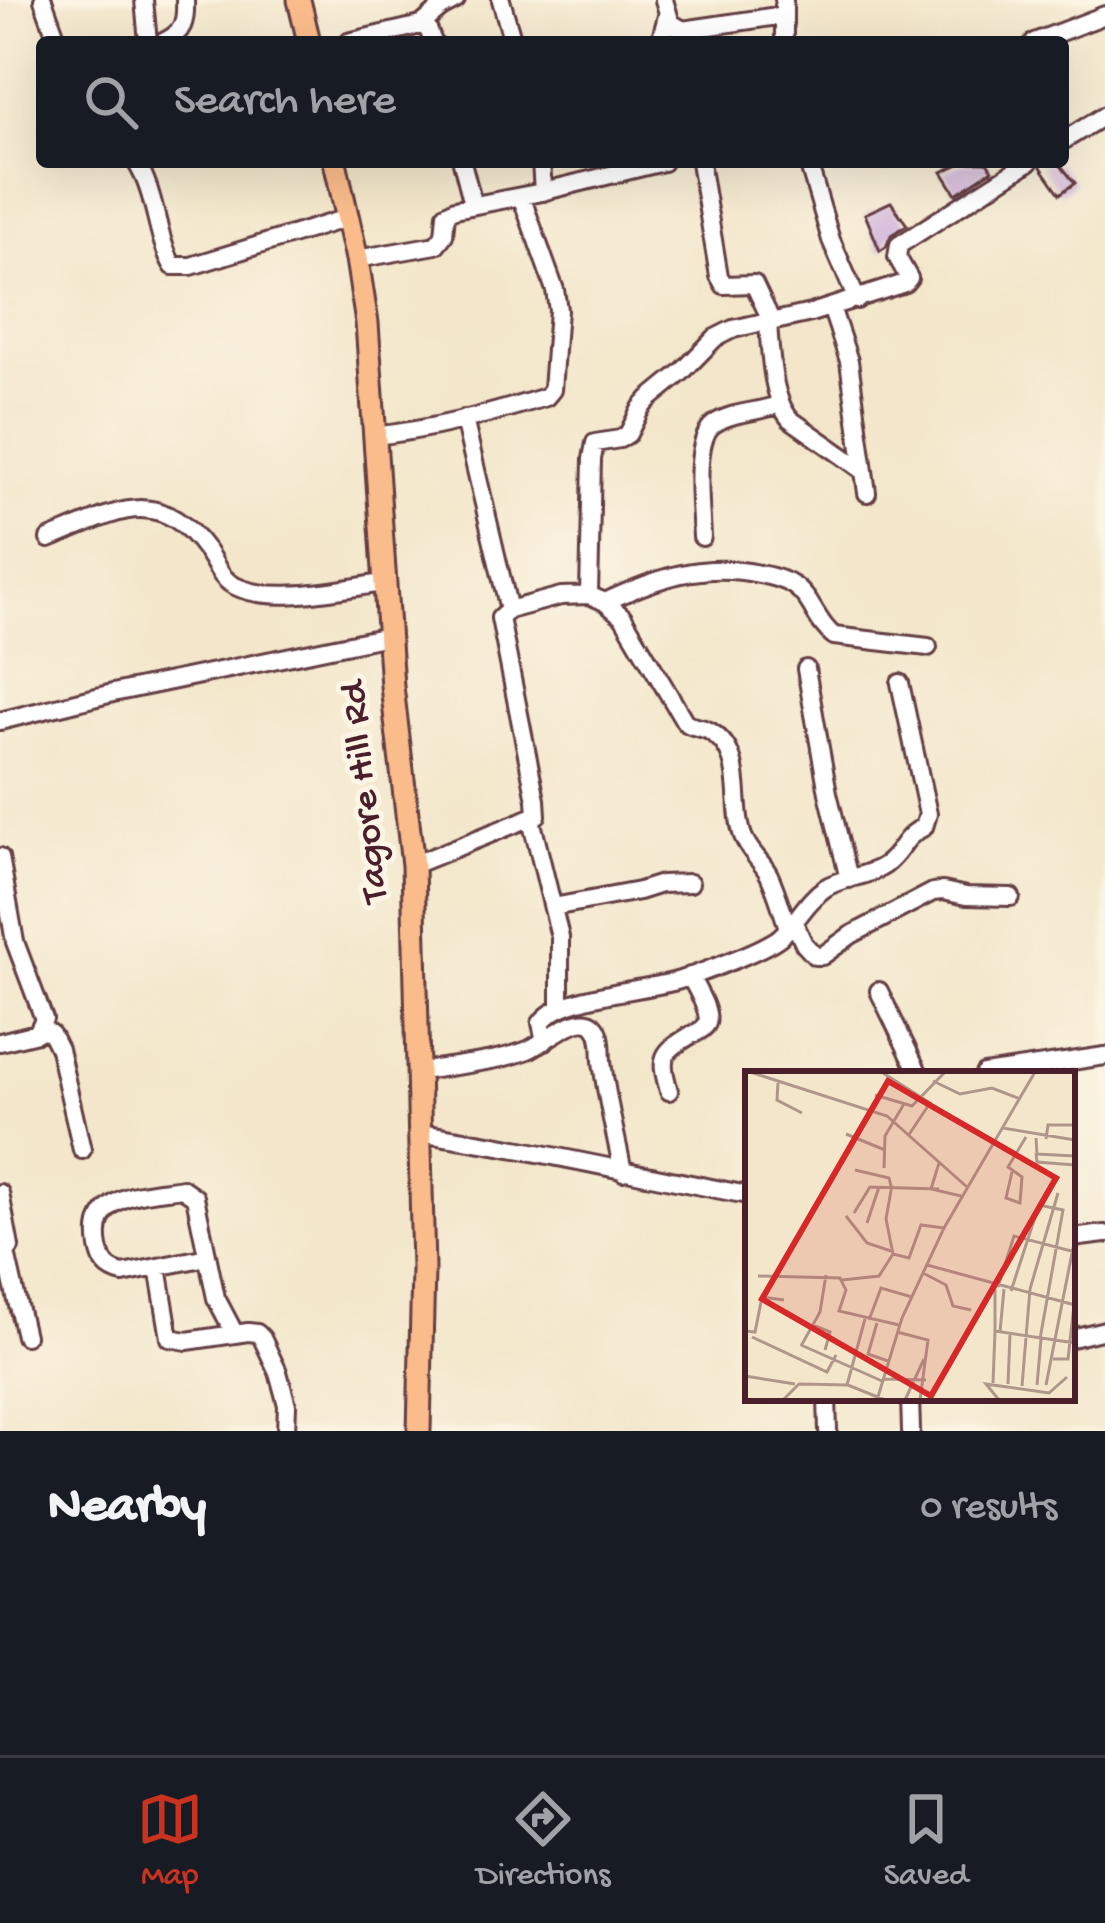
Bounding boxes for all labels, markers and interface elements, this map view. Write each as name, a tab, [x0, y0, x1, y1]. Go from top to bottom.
search box	[36, 36, 1069, 168]
icon: search	[78, 69, 144, 135]
text: Search here	[174, 76, 396, 129]
street label: Tagore Hill Rd	[332, 676, 402, 907]
inset map	[745, 1071, 1075, 1401]
text: Nearby	[48, 1479, 206, 1539]
text: 0 results	[920, 1486, 1057, 1532]
tab: Map	[137, 1786, 203, 1896]
tab: Directions	[476, 1786, 610, 1896]
tab: Saved	[884, 1786, 968, 1896]

